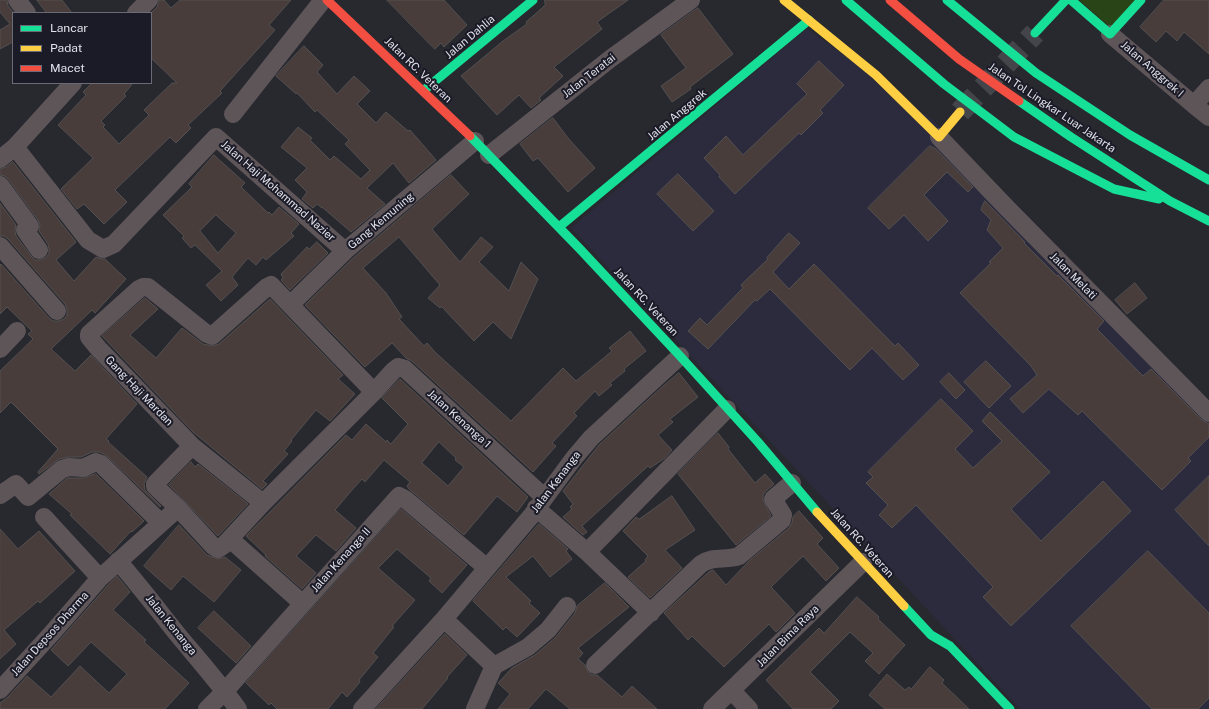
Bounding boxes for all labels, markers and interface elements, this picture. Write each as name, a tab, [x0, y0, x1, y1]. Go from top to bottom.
legend	[12, 12, 152, 84]
street label: Jalan Dahlia	[442, 12, 498, 62]
text: Lancar	[50, 21, 88, 35]
street label: Jalan RC. Veteran	[382, 35, 454, 105]
street label: Jalan Anggrek I	[1118, 38, 1186, 100]
text: Padat	[50, 41, 82, 55]
street label: Jalan Teratai	[560, 51, 618, 101]
street label: Jalan Tol Lingkar Luar Jakarta	[986, 60, 1118, 156]
text: Macet	[50, 61, 85, 75]
street label: Jalan Anggrek	[645, 86, 709, 144]
street label: Jalan Haji Mohammad Nazier	[218, 138, 338, 244]
street label: Gang Kemuning	[345, 190, 417, 252]
street label: Jalan Melati	[1047, 250, 1099, 302]
street label: Jalan RC. Veteran	[611, 265, 681, 339]
street label: Gang Haji Mardan	[102, 353, 176, 429]
street label: Jalan Kenanga 1	[425, 387, 493, 451]
street label: Jalan Kenanga	[529, 449, 583, 515]
street label: Jalan RC. Veteran	[827, 506, 897, 580]
street label: Jalan Kenanga II	[308, 525, 374, 595]
street label: Jalan Depsos Dharma	[9, 589, 91, 679]
street label: Jalan Kenanga	[143, 592, 199, 658]
street label: Jalan Bima Raya	[754, 602, 822, 670]

